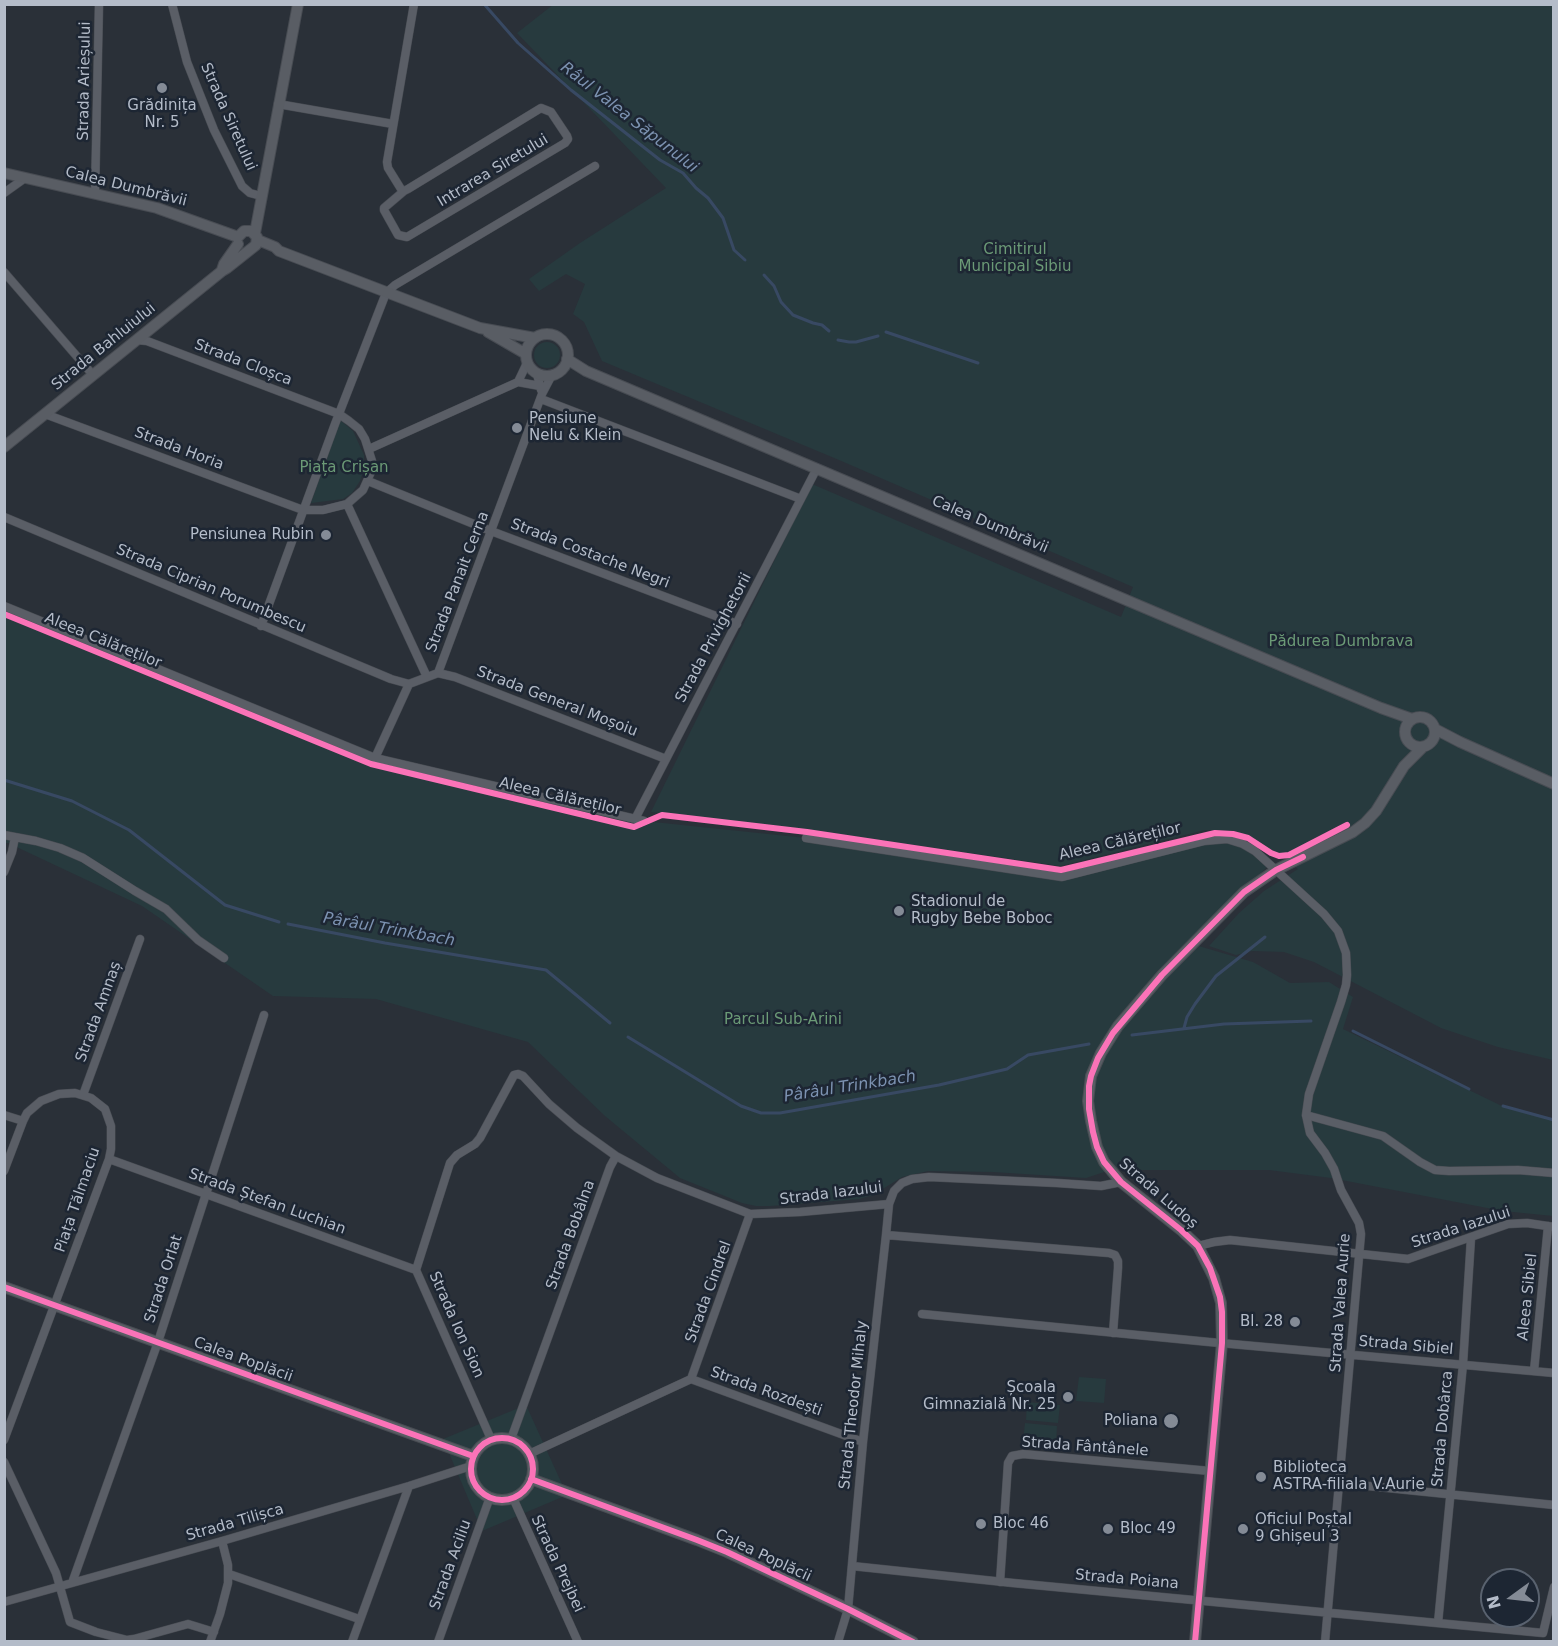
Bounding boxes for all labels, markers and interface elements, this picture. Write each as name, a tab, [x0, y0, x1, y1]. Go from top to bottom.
street label: Strada Arieșului	[75, 21, 95, 141]
water label: Râul Valea Săpunului	[556, 58, 702, 178]
street label: Strada Siretului	[196, 60, 260, 174]
marker: Grădinița Nr. 5	[155, 81, 169, 95]
place label: Grădinița Nr. 5	[127, 97, 197, 132]
street label: Intrarea Siretului	[434, 131, 552, 211]
street label: Calea Dumbrăvii	[63, 163, 189, 211]
park label: Cimitirul Municipal Sibiu	[958, 241, 1072, 276]
street label: Strada Bahluiului	[48, 300, 160, 394]
street label: Strada Cloșca	[192, 336, 294, 390]
place label: Pensiune Nelu & Klein	[529, 410, 621, 445]
marker: Pensiune Nelu & Klein	[510, 421, 524, 435]
street label: Strada Horia	[132, 424, 226, 474]
park label: Piața Crișan	[299, 459, 389, 477]
street label: Calea Dumbrăvii	[929, 492, 1051, 558]
street label: Strada Panait Cerna	[423, 509, 493, 655]
street label: Strada Costache Negri	[508, 515, 672, 593]
place label: Pensiunea Rubin	[190, 526, 314, 544]
marker: Pensiunea Rubin	[319, 528, 333, 542]
street label: Strada Ciprian Porumbescu	[113, 541, 309, 637]
street label: Strada Privighetorii	[672, 570, 756, 706]
street label: Aleea Călăreților	[42, 609, 164, 673]
park label: Pădurea Dumbrava	[1269, 633, 1413, 651]
street label: Strada General Moșoiu	[474, 663, 640, 741]
street label: Aleea Călăreților	[497, 774, 623, 820]
street label: Aleea Călăreților	[1057, 819, 1183, 865]
place label: Stadionul de Rugby Bebe Boboc	[911, 893, 1052, 928]
marker: Stadionul de Rugby Bebe Boboc	[892, 904, 906, 918]
water label: Pârâul Trinkbach	[322, 909, 456, 951]
street label: Strada Amnaș	[72, 959, 126, 1065]
park label: Parcul Sub-Arini	[724, 1011, 842, 1029]
water label: Pârâul Trinkbach	[783, 1067, 917, 1107]
street label: Piața Tălmaciu	[52, 1145, 104, 1255]
street label: Strada Ludoș	[1115, 1155, 1201, 1233]
street label: Strada Ștefan Luchian	[186, 1165, 348, 1239]
street label: Strada Bobâlna	[543, 1178, 599, 1292]
street label: Strada Iazului	[779, 1179, 883, 1209]
street label: Strada Iazului	[1409, 1204, 1513, 1252]
street label: Strada Orlat	[141, 1233, 187, 1325]
street label: Strada Valea Aurie	[1327, 1233, 1355, 1373]
street label: Strada Cindrel	[682, 1239, 736, 1345]
street label: Aleea Sibiel	[1514, 1252, 1542, 1342]
street label: Strada Ion Sion	[424, 1269, 488, 1381]
place label: Bl. 28	[1240, 1313, 1283, 1331]
marker: Bl. 28	[1288, 1315, 1302, 1329]
street label: Strada Theodor Mihaly	[836, 1320, 872, 1490]
street label: Strada Sibiel	[1358, 1333, 1454, 1359]
street label: Calea Poplăcii	[191, 1334, 295, 1386]
street label: Strada Rozdești	[708, 1363, 824, 1421]
street label: Strada Dobârca	[1429, 1370, 1457, 1488]
place label: Școala Gimnazială Nr. 25	[923, 1379, 1056, 1414]
marker: Școala Gimnazială Nr. 25	[1061, 1390, 1075, 1404]
place label: Poliana	[1104, 1412, 1158, 1430]
marker: Poliana	[1162, 1412, 1180, 1430]
street label: Strada Fântânele	[1021, 1434, 1149, 1460]
place label: Biblioteca ASTRA-filiala V.Aurie	[1273, 1459, 1425, 1494]
marker: Biblioteca ASTRA-filiala V.Aurie	[1254, 1470, 1268, 1484]
street label: Strada Tilișca	[184, 1500, 286, 1546]
place label: Oficiul Poștal 9 Ghișeul 3	[1255, 1511, 1352, 1546]
street label: Strada Prejbei	[527, 1513, 587, 1615]
place label: Bloc 46	[993, 1515, 1049, 1533]
marker: Bloc 46	[974, 1517, 988, 1531]
street label: Strada Aciliu	[426, 1518, 476, 1612]
place label: Bloc 49	[1120, 1520, 1176, 1538]
marker: Bloc 49	[1101, 1522, 1115, 1536]
marker: Oficiul Poștal 9 Ghișeul 3	[1236, 1522, 1250, 1536]
street label: Calea Poplăcii	[712, 1526, 814, 1586]
street label: Strada Poiana	[1074, 1567, 1180, 1593]
north arrow	[1480, 1568, 1540, 1628]
text: N	[1483, 1593, 1505, 1611]

